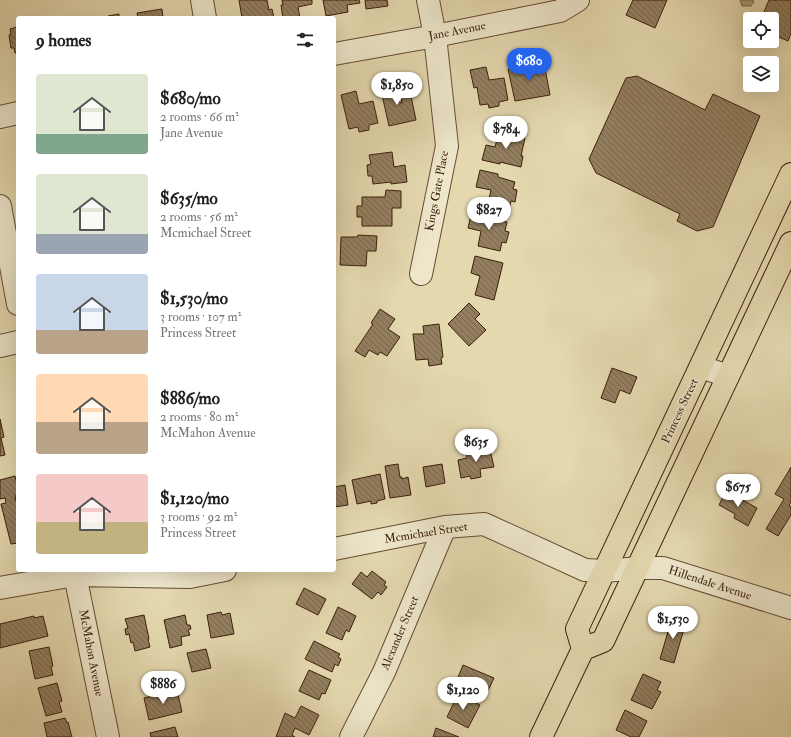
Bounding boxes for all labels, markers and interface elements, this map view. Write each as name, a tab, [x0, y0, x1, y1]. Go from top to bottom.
map controls	[743, 12, 779, 92]
button: locate	[743, 12, 779, 48]
street label: Jane Avenue	[426, 18, 487, 44]
icon: filters	[294, 29, 316, 51]
text: 9 homes	[36, 30, 91, 51]
pin: $680	[505, 48, 553, 82]
text: $680	[516, 53, 542, 69]
button: layers	[743, 56, 779, 92]
pin: $1,850	[364, 72, 430, 106]
text: $1,850	[380, 77, 414, 93]
text: $680/mo	[160, 88, 221, 109]
icon: home	[68, 90, 116, 138]
text: 2 rooms · 66 m²	[160, 109, 239, 125]
pin: $784	[482, 116, 530, 150]
text: $784	[493, 121, 519, 137]
text: Jane Avenue	[160, 125, 223, 141]
street label: Kings Gate Place	[422, 149, 452, 233]
text: $635/mo	[160, 188, 218, 209]
icon: home	[68, 190, 116, 238]
pin: $827	[465, 197, 513, 231]
text: $827	[476, 202, 502, 218]
text: 2 rooms · 56 m²	[160, 209, 238, 225]
text: Mcmichael Street	[160, 225, 251, 241]
text: $1,530/mo	[160, 288, 228, 309]
icon: home	[68, 290, 116, 338]
text: 3 rooms · 107 m²	[160, 309, 241, 325]
text: Princess Street	[160, 325, 236, 341]
street label: Princess Street	[658, 376, 702, 446]
text: $886/mo	[160, 388, 220, 409]
icon: home	[68, 390, 116, 438]
text: 2 rooms · 80 m²	[160, 409, 238, 425]
text: McMahon Avenue	[160, 425, 256, 441]
pin: $635	[452, 429, 500, 463]
text: $635	[464, 434, 488, 450]
pin: $675	[714, 474, 762, 508]
text: $675	[725, 479, 751, 495]
text: $1,120/mo	[160, 488, 229, 509]
icon: home	[68, 490, 116, 538]
text: 3 rooms · 92 m²	[160, 509, 237, 525]
street label: Mcmichael Street	[383, 519, 469, 547]
text: Princess Street	[160, 525, 236, 541]
street label: Hillendale Avenue	[667, 563, 753, 603]
street label: Alexander Street	[377, 594, 422, 673]
pin: $1,530	[640, 606, 706, 640]
street label: McMahon Avenue	[75, 608, 107, 698]
text: $1,530	[657, 611, 689, 627]
pin: $886	[139, 671, 187, 705]
text: $886	[150, 676, 176, 692]
pin: $1,120	[430, 677, 496, 711]
text: $1,120	[447, 682, 479, 698]

